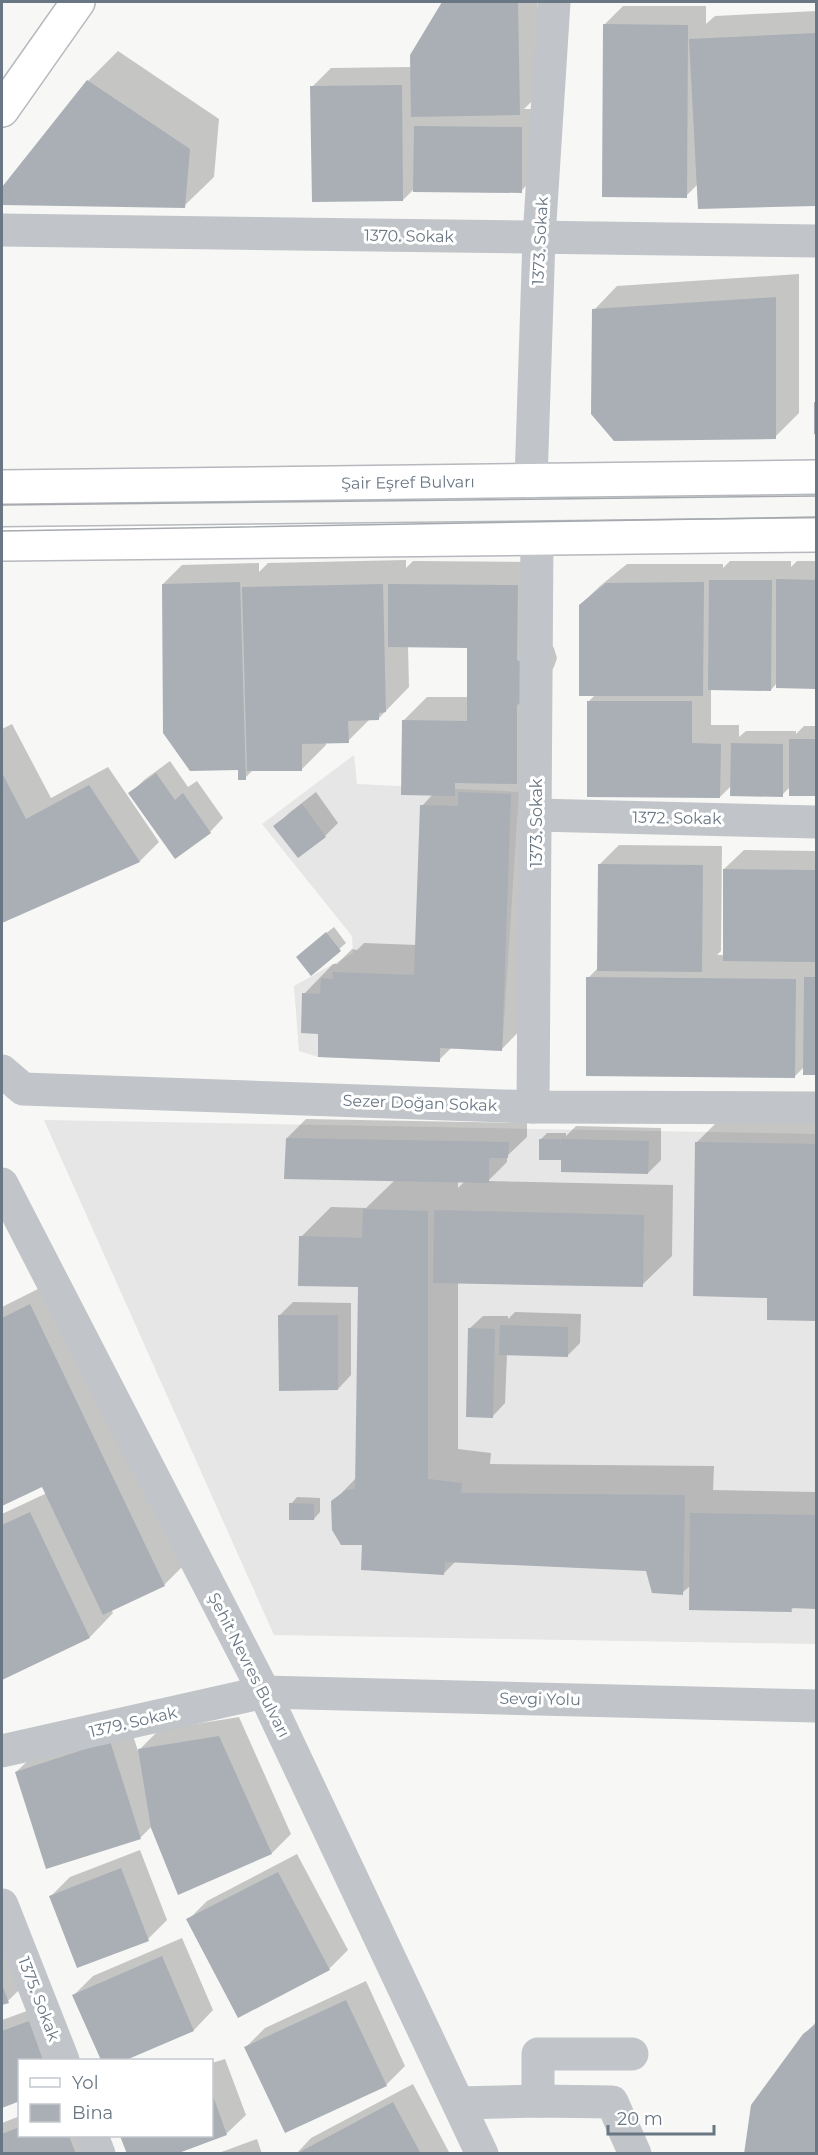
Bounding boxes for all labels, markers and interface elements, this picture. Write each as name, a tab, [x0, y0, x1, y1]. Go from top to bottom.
street label: 1373. Sokak	[528, 196, 552, 286]
street label: 1370. Sokak	[364, 226, 455, 246]
street label: Şair Eşref Bulvarı	[341, 472, 475, 492]
street label: 1373. Sokak	[527, 778, 546, 867]
street label: 1372. Sokak	[632, 808, 722, 828]
street label: Sezer Doğan Sokak	[342, 1091, 498, 1115]
street label: Şehit Nevres Bulvarı	[204, 1590, 294, 1740]
street label: Sevgi Yolu	[499, 1689, 581, 1709]
street label: 1379. Sokak	[87, 1703, 179, 1741]
street label: 1375. Sokak	[14, 1954, 64, 2044]
legend	[18, 2059, 213, 2137]
text: Yol	[72, 2072, 98, 2094]
scale bar	[608, 2098, 714, 2136]
text: Bina	[72, 2102, 113, 2124]
text: 20 m	[617, 2108, 663, 2130]

